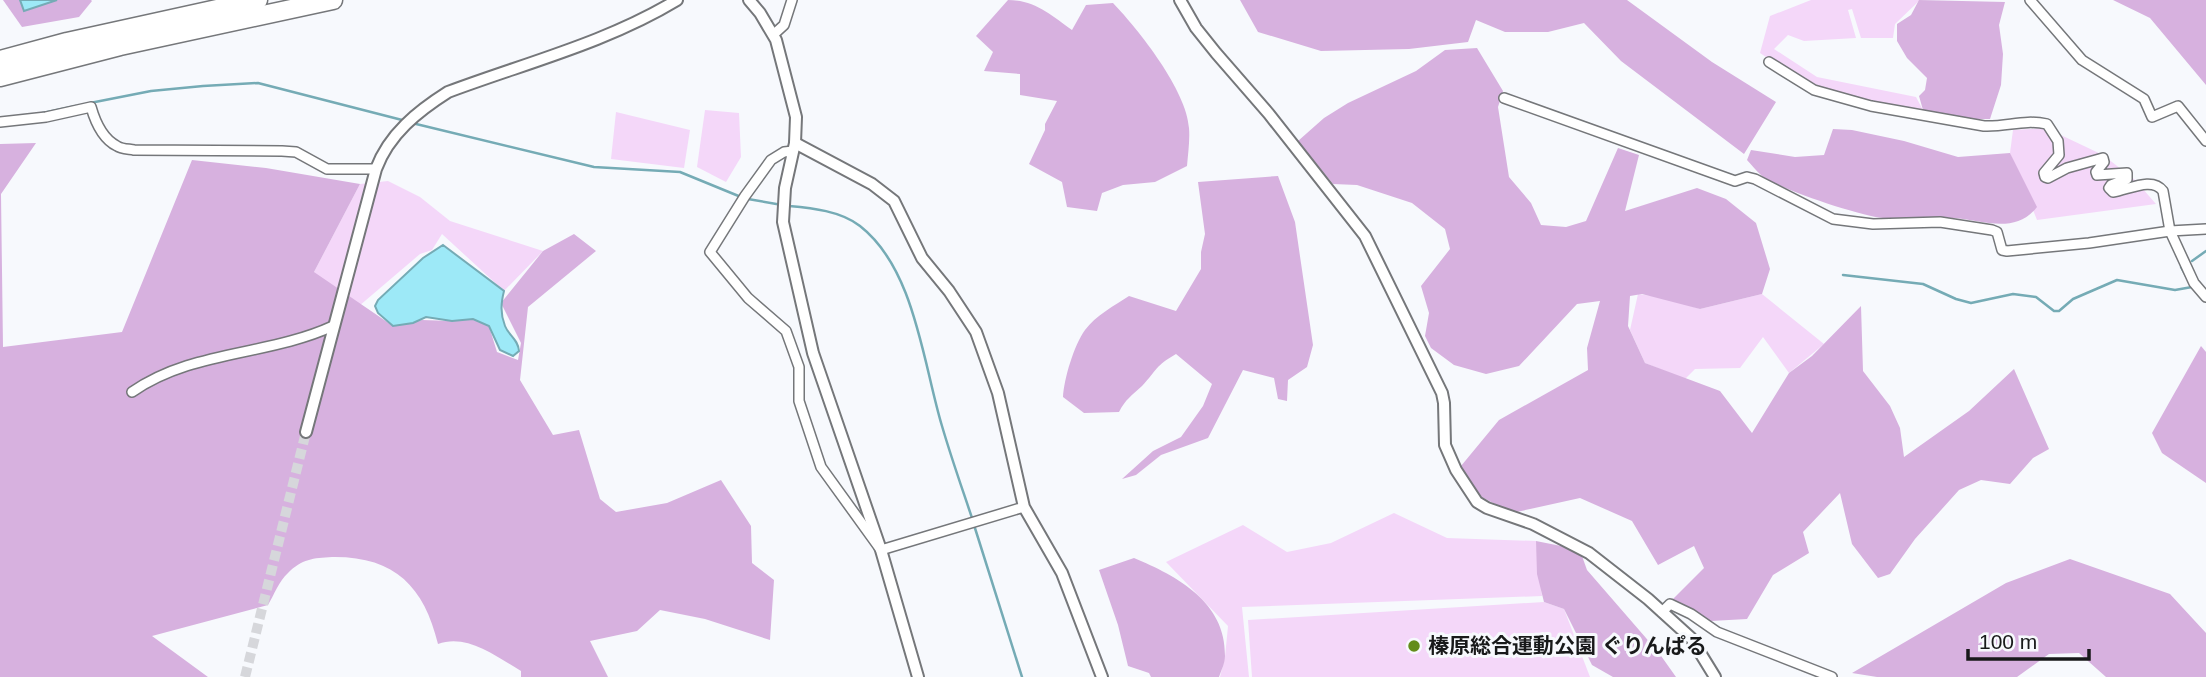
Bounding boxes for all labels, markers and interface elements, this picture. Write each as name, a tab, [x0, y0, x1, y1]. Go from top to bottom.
scale bar	[1968, 618, 2089, 662]
text: 100 m	[1979, 630, 2037, 653]
place label: 榛原総合運動公園 ぐりんぱる	[1428, 634, 1707, 657]
marker: 榛原総合運動公園 ぐりんぱる	[1406, 638, 1422, 654]

